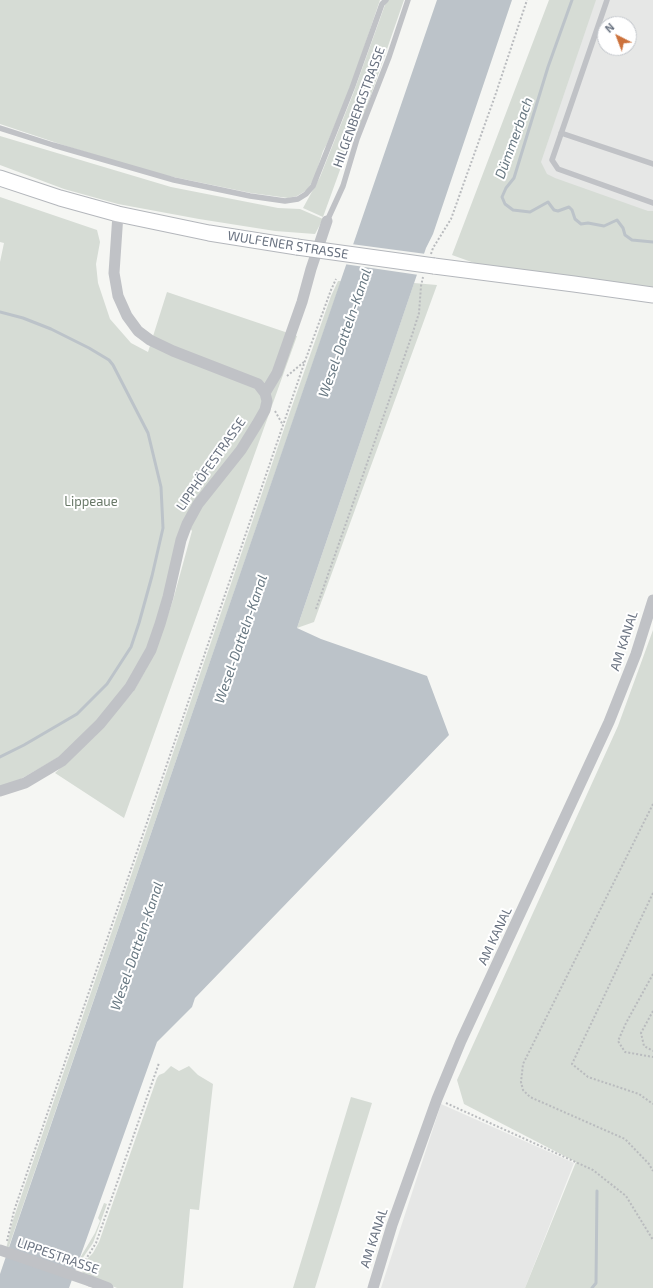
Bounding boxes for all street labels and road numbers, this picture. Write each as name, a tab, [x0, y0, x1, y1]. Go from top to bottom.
street label: HILGENBERGSTRASSE	[330, 44, 388, 170]
street label: WULFENER STRASSE	[226, 228, 350, 262]
street label: LIPPHÖFESTRASSE	[173, 415, 249, 513]
street label: AM KANAL	[607, 609, 641, 673]
street label: AM KANAL	[475, 905, 515, 967]
street label: AM KANAL	[357, 1206, 391, 1270]
street label: LIPPESTRASSE	[15, 1235, 101, 1277]

